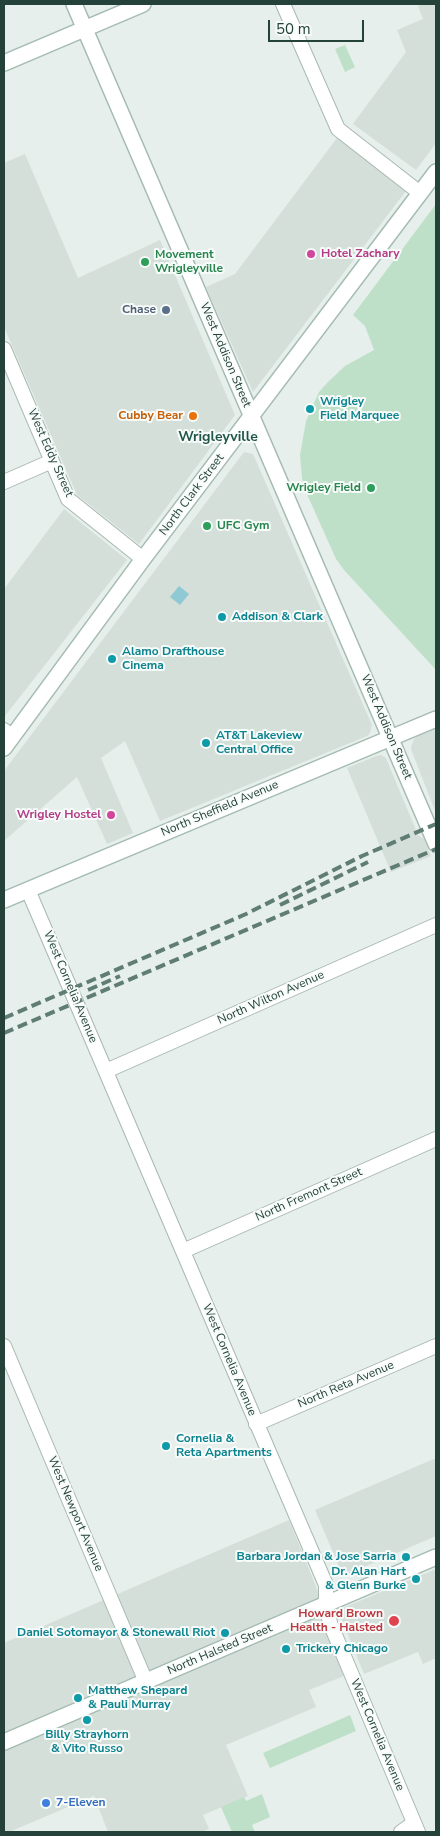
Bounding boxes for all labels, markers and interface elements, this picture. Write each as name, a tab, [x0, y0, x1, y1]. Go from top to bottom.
scale bar	[270, 10, 366, 42]
text: 50 m	[276, 19, 311, 39]
place label: Hotel Zachary	[321, 247, 400, 261]
place label: Movement Wrigleyville	[155, 248, 223, 276]
marker: Hotel Zachary	[305, 248, 317, 260]
marker: Movement Wrigleyville	[139, 256, 151, 268]
street label: West Addison Street	[196, 300, 254, 410]
place label: Chase	[122, 303, 156, 317]
marker: Chase	[160, 304, 172, 316]
place label: Wrigley Field Marquee	[320, 395, 399, 423]
marker: Wrigley Field Marquee	[304, 403, 316, 415]
street label: West Eddy Street	[24, 407, 76, 499]
place label: Cubby Bear	[118, 409, 183, 423]
marker: Cubby Bear	[187, 410, 199, 422]
district label: Wrigleyville	[178, 430, 258, 446]
street label: North Clark Street	[157, 451, 227, 539]
place label: Wrigley Field	[286, 481, 361, 495]
marker: Wrigley Field	[365, 482, 377, 494]
place label: UFC Gym	[217, 519, 269, 533]
marker: UFC Gym	[201, 520, 213, 532]
place label: Addison & Clark	[232, 610, 323, 624]
marker: Addison & Clark	[216, 611, 228, 623]
place label: Alamo Drafthouse Cinema	[122, 645, 224, 673]
marker: Alamo Drafthouse Cinema	[106, 653, 118, 665]
street label: West Addison Street	[357, 672, 415, 782]
place label: AT&T Lakeview Central Office	[216, 729, 302, 757]
marker: AT&T Lakeview Central Office	[200, 737, 212, 749]
street label: North Sheffield Avenue	[159, 778, 281, 840]
place label: Wrigley Hostel	[17, 808, 101, 822]
marker: Wrigley Hostel	[105, 809, 117, 821]
street label: West Cornelia Avenue	[40, 929, 100, 1045]
street label: North Wilton Avenue	[215, 968, 327, 1028]
street label: North Fremont Street	[253, 1165, 365, 1225]
street label: West Cornelia Avenue	[199, 1302, 259, 1418]
street label: North Reta Avenue	[296, 1358, 396, 1412]
place label: Cornelia & Reta Apartments	[176, 1432, 272, 1460]
marker: Cornelia & Reta Apartments	[160, 1440, 172, 1452]
street label: West Newport Avenue	[44, 1454, 106, 1574]
place label: Barbara Jordan & Jose Sarria	[237, 1550, 396, 1564]
marker: Barbara Jordan & Jose Sarria	[400, 1551, 412, 1563]
place label: Dr. Alan Hart & Glenn Burke	[325, 1565, 406, 1593]
marker: Dr. Alan Hart & Glenn Burke	[410, 1573, 422, 1585]
place label: Howard Brown Health - Halsted	[290, 1607, 383, 1635]
marker: Howard Brown Health - Halsted	[387, 1614, 401, 1628]
street label: North Halsted Street	[165, 1621, 275, 1679]
place label: Daniel Sotomayor & Stonewall Riot	[17, 1626, 215, 1640]
marker: Daniel Sotomayor & Stonewall Riot	[219, 1627, 231, 1639]
place label: Trickery Chicago	[296, 1642, 388, 1656]
marker: Trickery Chicago	[280, 1643, 292, 1655]
street label: West Cornelia Avenue	[347, 1677, 407, 1793]
place label: Matthew Shepard & Pauli Murray	[88, 1684, 187, 1712]
marker: Matthew Shepard & Pauli Murray	[72, 1692, 84, 1704]
marker: Billy Strayhorn & Vito Russo	[81, 1714, 93, 1726]
place label: Billy Strayhorn & Vito Russo	[45, 1728, 129, 1756]
place label: 7-Eleven	[56, 1796, 105, 1810]
marker: 7-Eleven	[40, 1797, 52, 1809]

